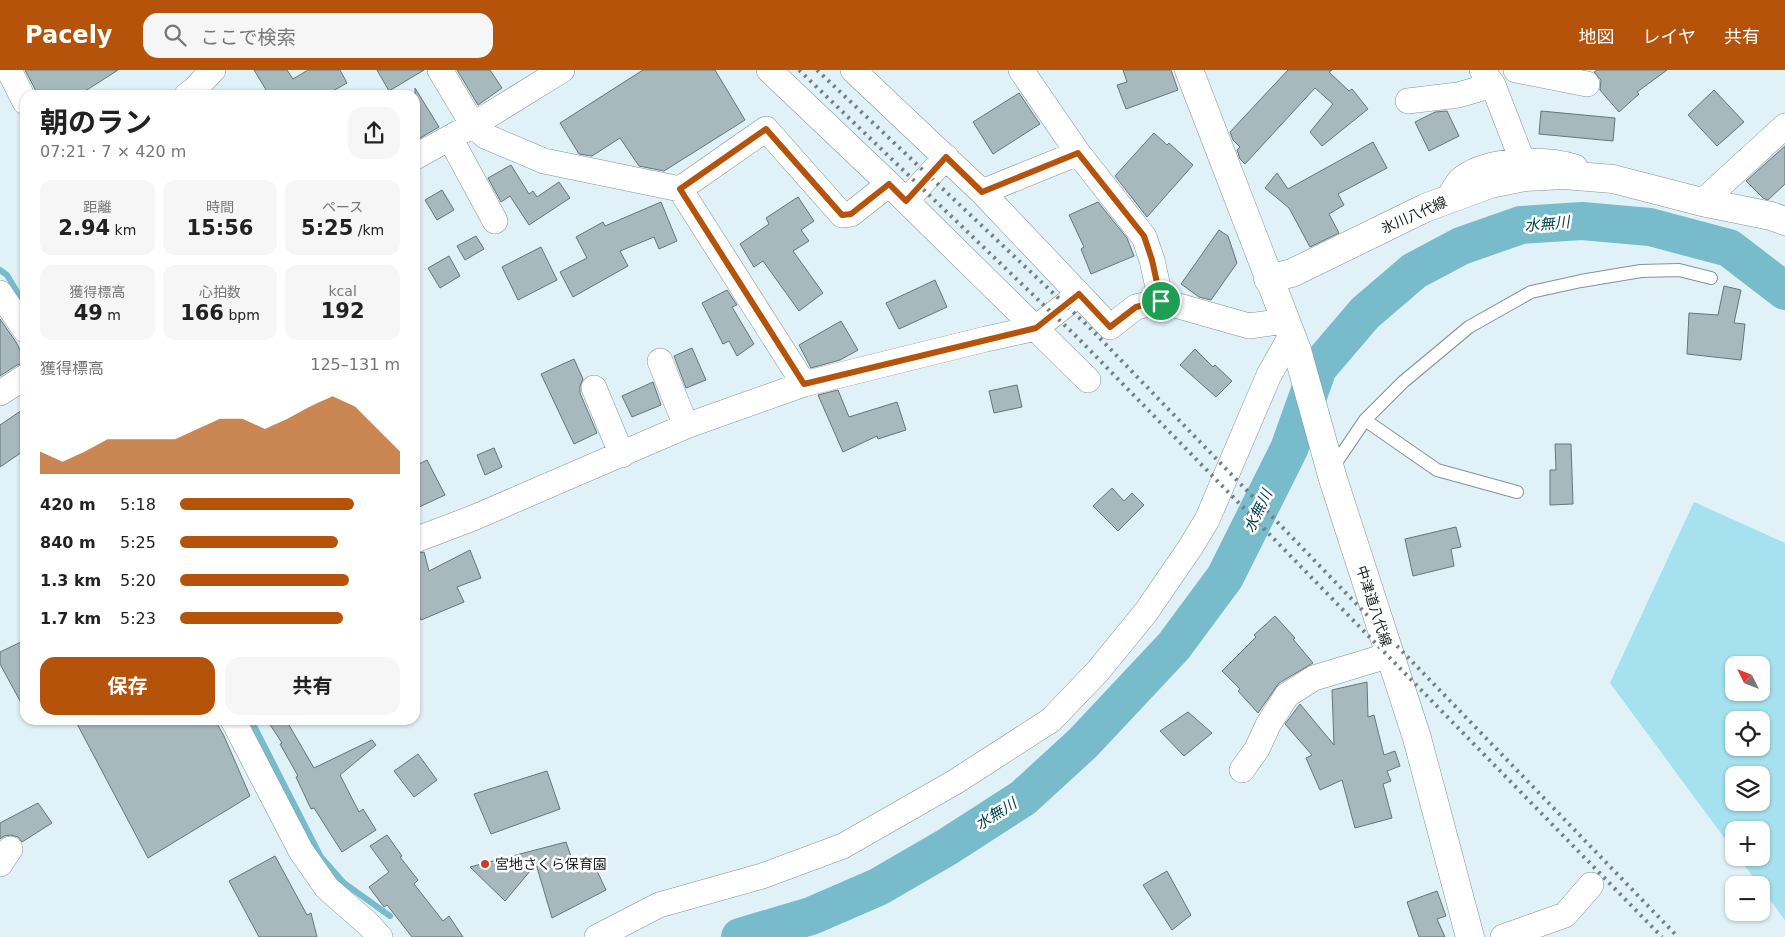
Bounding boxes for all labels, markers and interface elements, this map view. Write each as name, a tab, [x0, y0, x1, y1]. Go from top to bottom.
search box	[143, 13, 493, 58]
text: Pacely	[25, 21, 113, 49]
icon: search	[161, 21, 189, 49]
text: ここで検索	[201, 26, 296, 48]
text: 地図	[1579, 26, 1615, 47]
text: レイヤ	[1643, 26, 1696, 47]
text: 共有	[1724, 26, 1760, 47]
text: 朝のラン	[40, 106, 152, 139]
button: share	[348, 107, 400, 159]
text: 07:21 · 7 × 420 m	[40, 142, 186, 161]
street label: 氷川八代線	[1379, 193, 1449, 237]
text: 距離	[83, 199, 111, 215]
text: 時間	[206, 199, 234, 215]
text: ペース	[322, 199, 363, 215]
water label: 水無川	[1524, 213, 1572, 235]
text: 2.94	[58, 216, 110, 240]
text: 15:56	[187, 216, 253, 240]
text: 5:25	[301, 216, 353, 240]
text: km	[110, 222, 136, 238]
text: /km	[353, 222, 384, 238]
pin	[1140, 280, 1182, 322]
text: kcal	[329, 283, 357, 299]
text: 獲得標高	[69, 284, 125, 300]
text: 心拍数	[199, 284, 241, 300]
icon: arrive	[1147, 287, 1175, 315]
text: 192	[321, 299, 365, 323]
text: 49	[74, 301, 103, 325]
text: 166	[180, 301, 224, 325]
text: m	[103, 307, 121, 323]
text: bpm	[224, 307, 260, 323]
text: 125–131 m	[310, 355, 400, 374]
text: 獲得標高	[40, 359, 104, 378]
water label: 水無川	[1240, 485, 1277, 535]
text: 420 m	[40, 495, 96, 514]
text: 5:18	[120, 495, 156, 514]
text: 840 m	[40, 533, 96, 552]
text: 5:25	[120, 533, 156, 552]
street label: 中津道八代線	[1353, 564, 1395, 648]
text: 1.3 km	[40, 571, 101, 590]
text: 5:20	[120, 571, 156, 590]
text: 1.7 km	[40, 609, 101, 628]
text: 5:23	[120, 609, 156, 628]
north arrow	[1725, 656, 1770, 701]
map controls	[1725, 656, 1770, 921]
button: 保存	[40, 657, 215, 715]
button: 共有	[225, 657, 400, 715]
button: locate	[1725, 711, 1770, 756]
button: layers	[1725, 766, 1770, 811]
water label: 水無川	[972, 793, 1022, 834]
button: +	[1725, 821, 1770, 866]
place label: 宮地さくら保育園	[495, 856, 607, 872]
marker: 宮地さくら保育園	[479, 858, 491, 870]
button: −	[1725, 876, 1770, 921]

